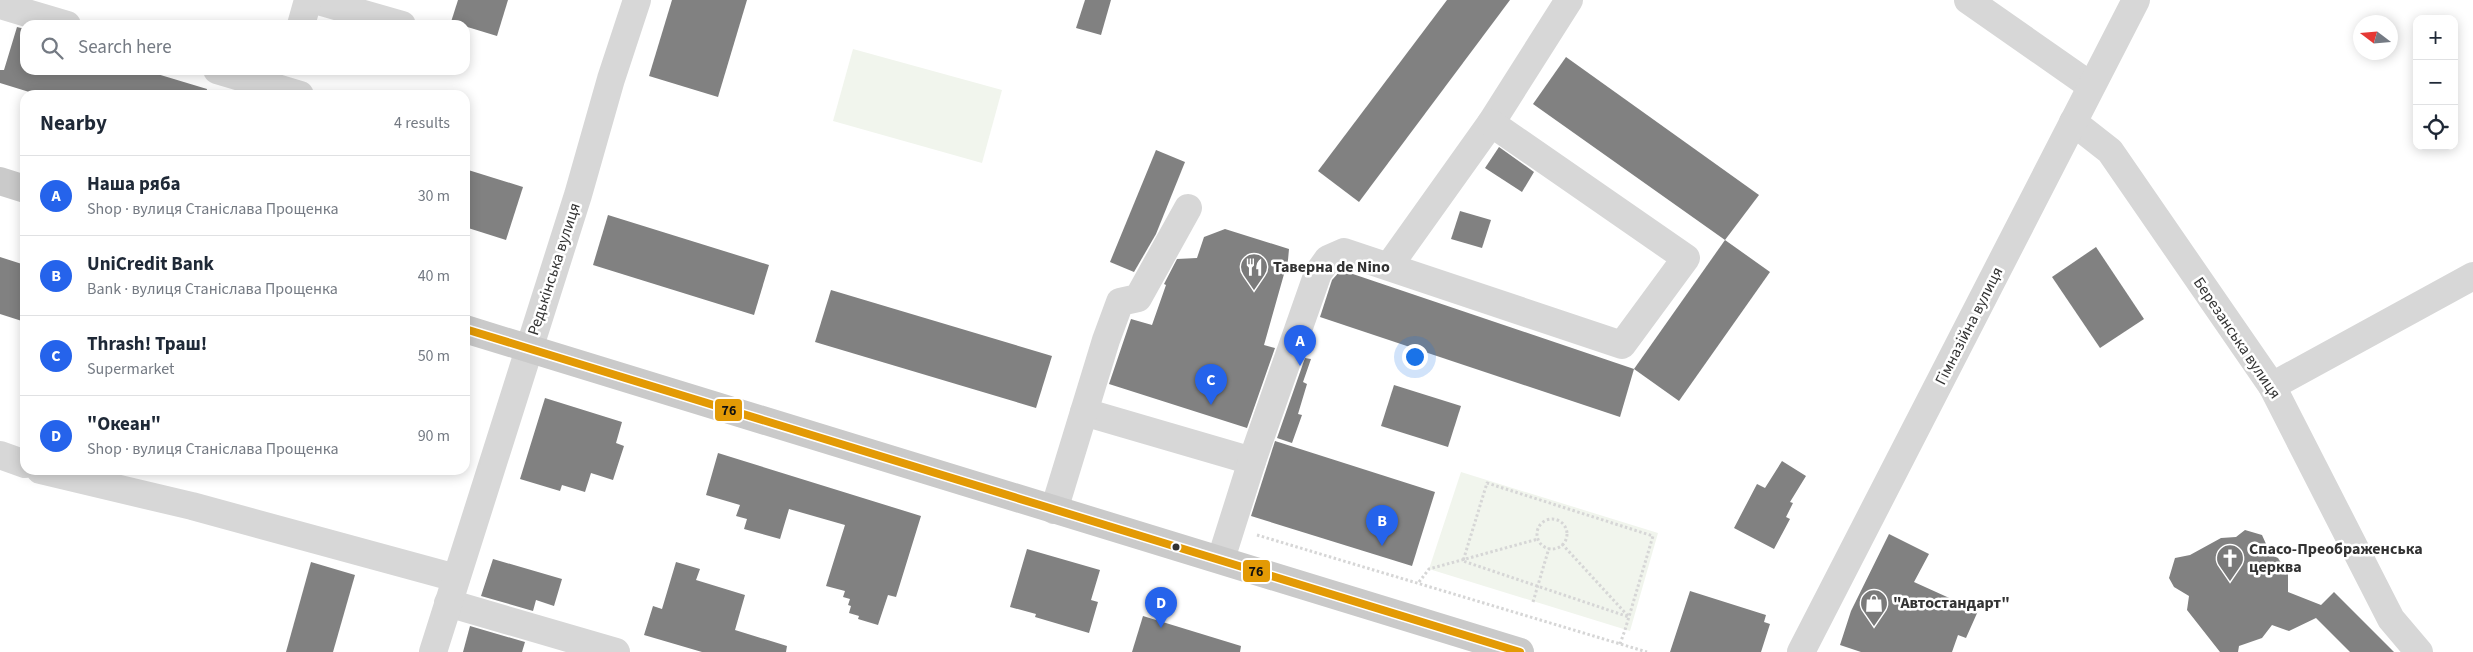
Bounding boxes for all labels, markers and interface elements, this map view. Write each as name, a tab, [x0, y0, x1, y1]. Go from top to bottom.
north arrow	[2353, 15, 2398, 60]
map controls	[2413, 15, 2458, 150]
button: +	[2413, 15, 2458, 60]
search box	[20, 20, 470, 75]
icon: search	[38, 34, 66, 62]
text: Search here	[78, 34, 172, 61]
button: −	[2413, 60, 2458, 105]
button: locate	[2413, 105, 2458, 150]
text: Nearby	[40, 108, 107, 138]
text: 4 results	[394, 112, 450, 134]
text: Наша ряба	[87, 171, 180, 198]
text: A	[51, 185, 61, 207]
text: 30 m	[418, 185, 450, 207]
text: Shop · вулиця Станіслава Прощенка	[87, 198, 338, 220]
street label: Редькінська вулиця	[522, 200, 586, 338]
text: UniCredit Bank	[87, 251, 214, 278]
restaurant icon: Таверна de Nino	[1239, 252, 1269, 291]
place label: Таверна de Nino	[1273, 256, 1390, 278]
street label: Гімназійна вулиця	[1930, 263, 2008, 389]
text: B	[51, 265, 61, 287]
text: 40 m	[418, 265, 450, 287]
street label: Березанська вулиця	[2188, 273, 2286, 403]
text: Bank · вулиця Станіслава Прощенка	[87, 278, 338, 300]
pin: A	[1284, 325, 1316, 366]
text: Thrash! Траш!	[87, 331, 207, 358]
your location	[1402, 344, 1428, 370]
text: C	[51, 345, 61, 367]
text: 50 m	[418, 345, 450, 367]
text: Supermarket	[87, 358, 174, 380]
pin: C	[1195, 364, 1227, 405]
line badge: 76	[714, 398, 743, 422]
text: 76	[722, 401, 736, 421]
text: "Океан"	[87, 411, 161, 438]
text: D	[51, 425, 61, 447]
text: 90 m	[418, 425, 450, 447]
text: Shop · вулиця Станіслава Прощенка	[87, 438, 338, 460]
pin: B	[1366, 505, 1398, 546]
place label: Спасо-Преображенська церква	[2249, 538, 2423, 578]
unlabelled marker	[1171, 542, 1181, 552]
church icon: Спасо-Преображенська церква	[2215, 543, 2245, 582]
line badge: 76	[1242, 559, 1271, 583]
text: 76	[1249, 562, 1263, 582]
pin: D	[1145, 587, 1177, 628]
shop icon: "Автостандарт"	[1859, 588, 1889, 627]
place label: "Автостандарт"	[1893, 592, 2010, 614]

